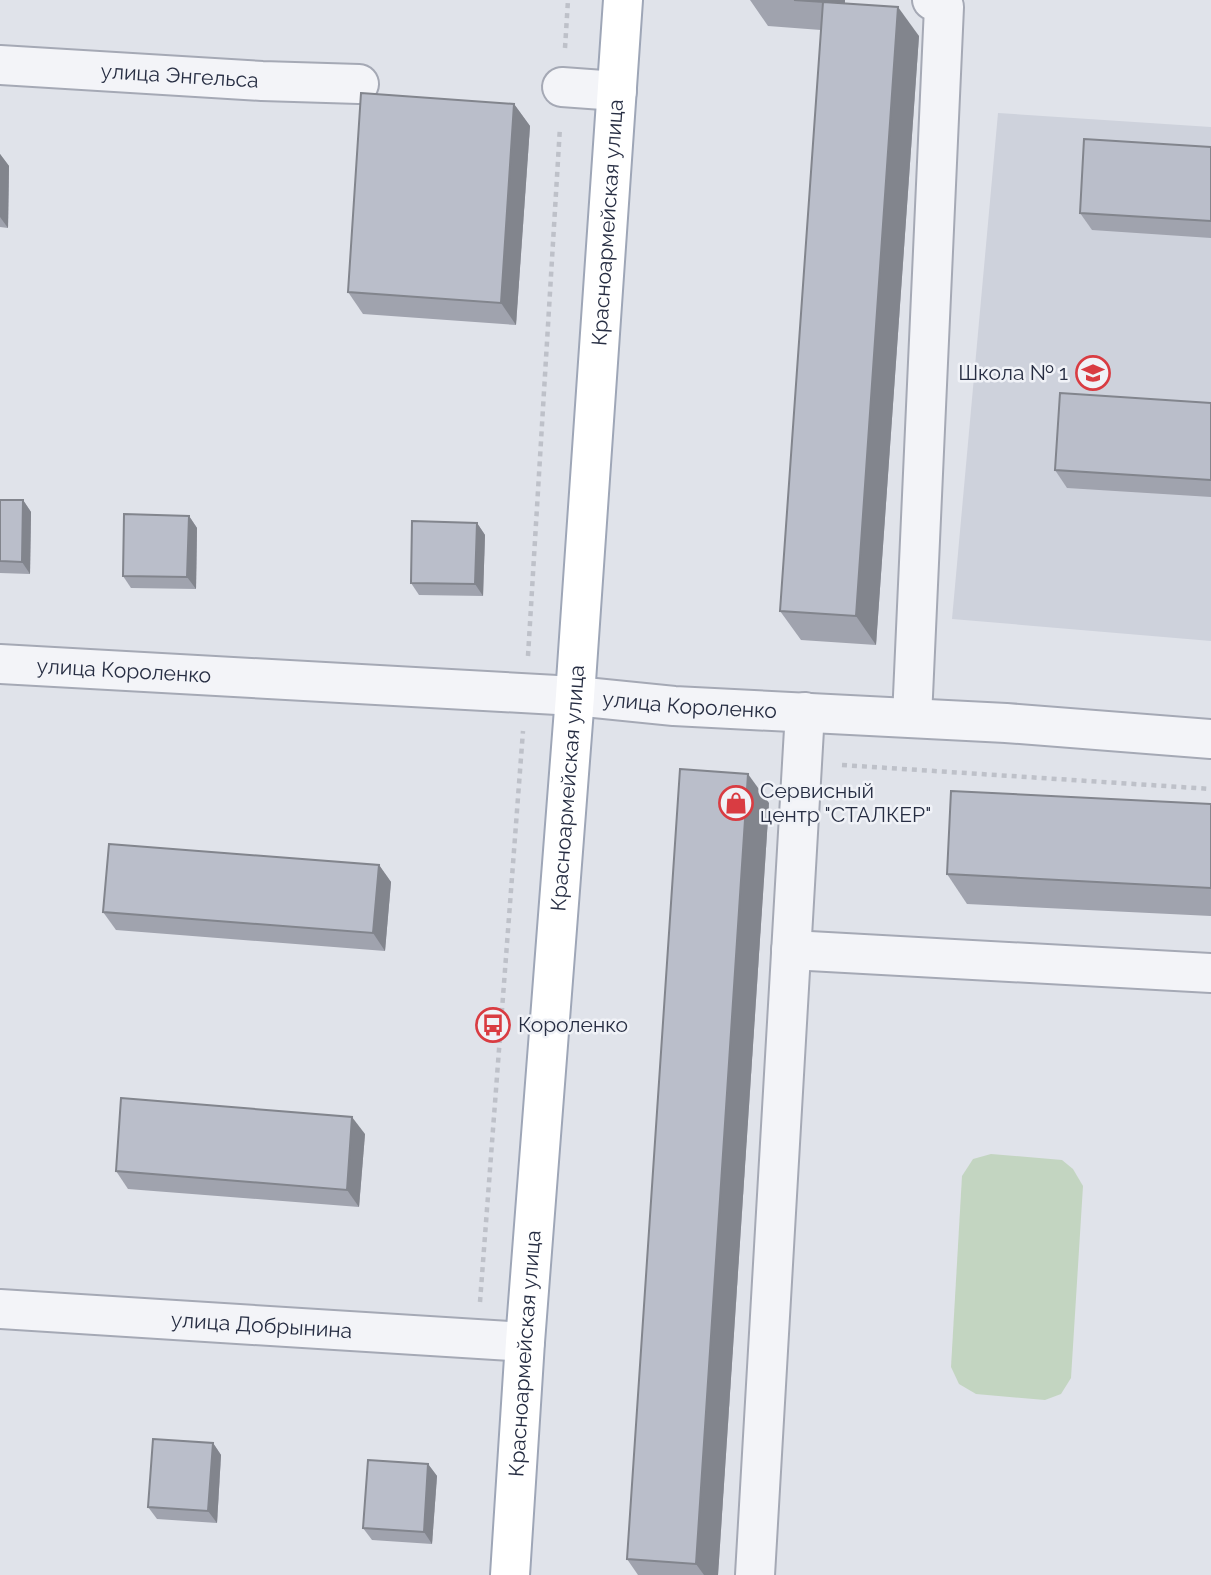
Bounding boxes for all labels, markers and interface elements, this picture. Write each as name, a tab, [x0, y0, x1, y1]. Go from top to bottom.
street label: улица Энгельса	[100, 58, 259, 93]
street label: Красноармейская улица	[586, 98, 628, 347]
school or university icon: Школа № 1	[1074, 354, 1112, 392]
place label: Школа № 1	[958, 360, 1068, 385]
street label: улица Короленко	[36, 653, 212, 688]
street label: Красноармейская улица	[545, 664, 589, 912]
street label: улица Короленко	[601, 686, 778, 723]
place label: Сервисный центр "СТАЛКЕР"	[760, 778, 931, 827]
shop icon: Сервисный центр "СТАЛКЕР"	[717, 784, 755, 822]
bus stop icon: Короленко	[474, 1006, 512, 1044]
place label: Короленко	[518, 1012, 628, 1037]
street label: Красноармейская улица	[503, 1229, 546, 1477]
street label: улица Добрынина	[170, 1307, 353, 1343]

